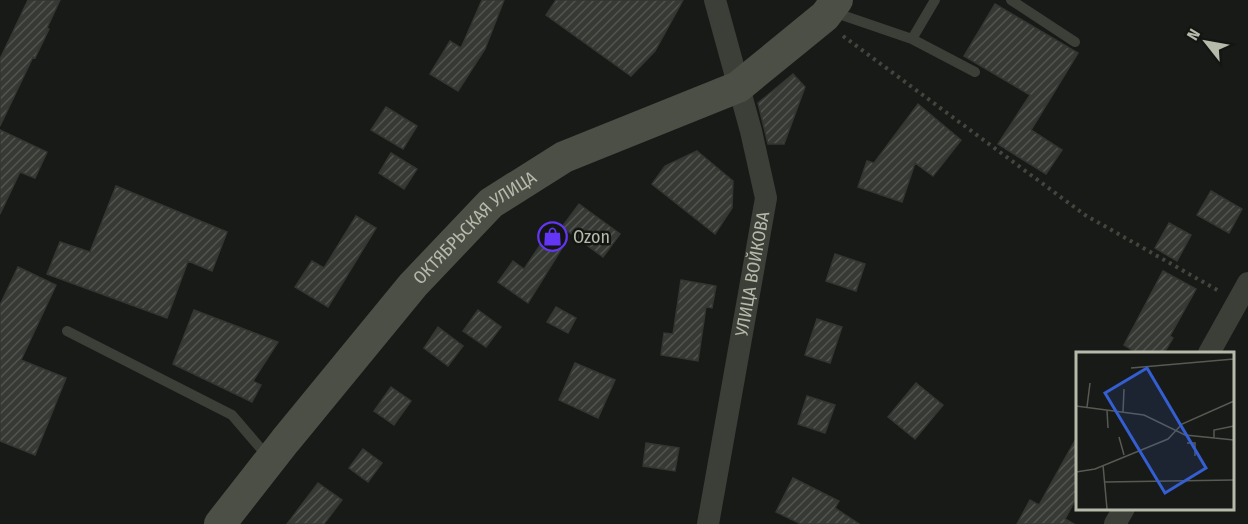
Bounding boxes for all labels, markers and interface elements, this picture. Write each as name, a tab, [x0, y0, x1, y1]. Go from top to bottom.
north arrow	[1176, 12, 1236, 72]
text: N	[1183, 26, 1204, 44]
street label: ОКТЯБРЬСКАЯ УЛИЦА	[408, 166, 541, 289]
street label: УЛИЦА ВОЙКОВА	[730, 209, 774, 339]
shop icon: Ozon	[536, 221, 568, 253]
place label: Ozon	[573, 226, 610, 248]
inset map	[1076, 352, 1233, 509]

